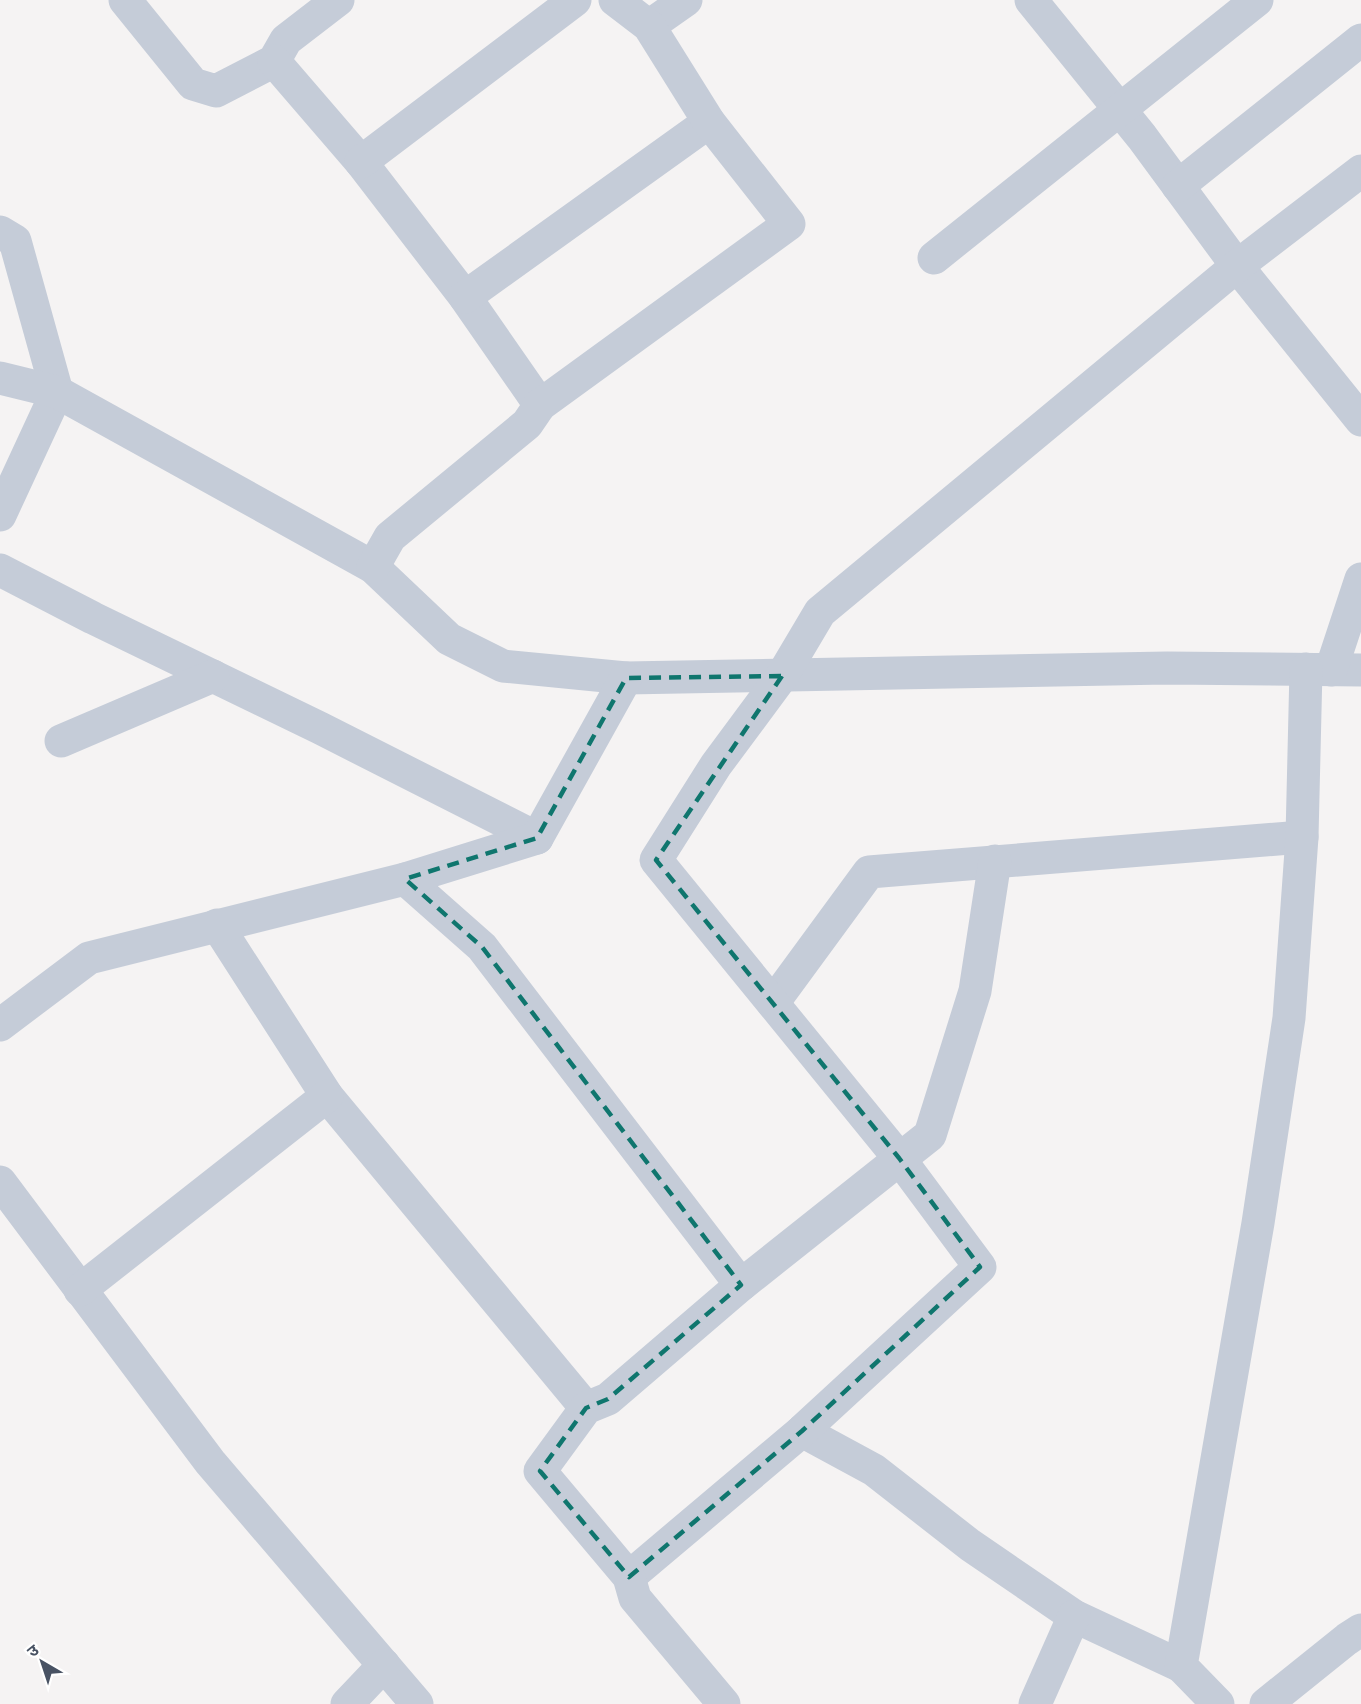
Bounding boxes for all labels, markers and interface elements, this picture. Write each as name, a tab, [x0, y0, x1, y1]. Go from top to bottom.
north arrow	[12, 1632, 72, 1692]
text: उ	[23, 1639, 43, 1661]

